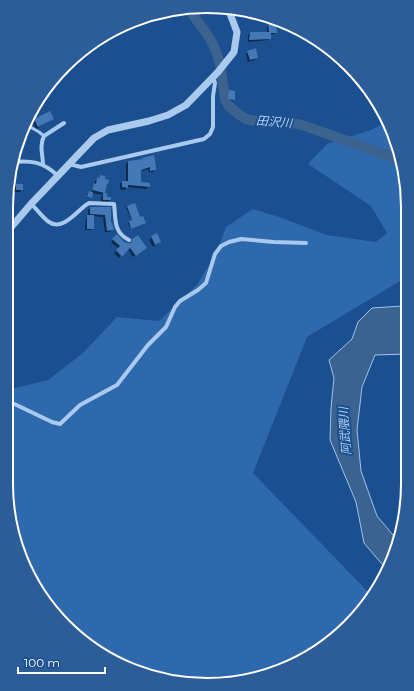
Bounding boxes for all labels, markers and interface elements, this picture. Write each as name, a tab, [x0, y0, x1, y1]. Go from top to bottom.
water label: 田沢川	[255, 112, 295, 131]
water label: 阿武隈川	[335, 405, 354, 456]
scale bar	[18, 649, 105, 675]
text: 100 m	[24, 655, 60, 670]

